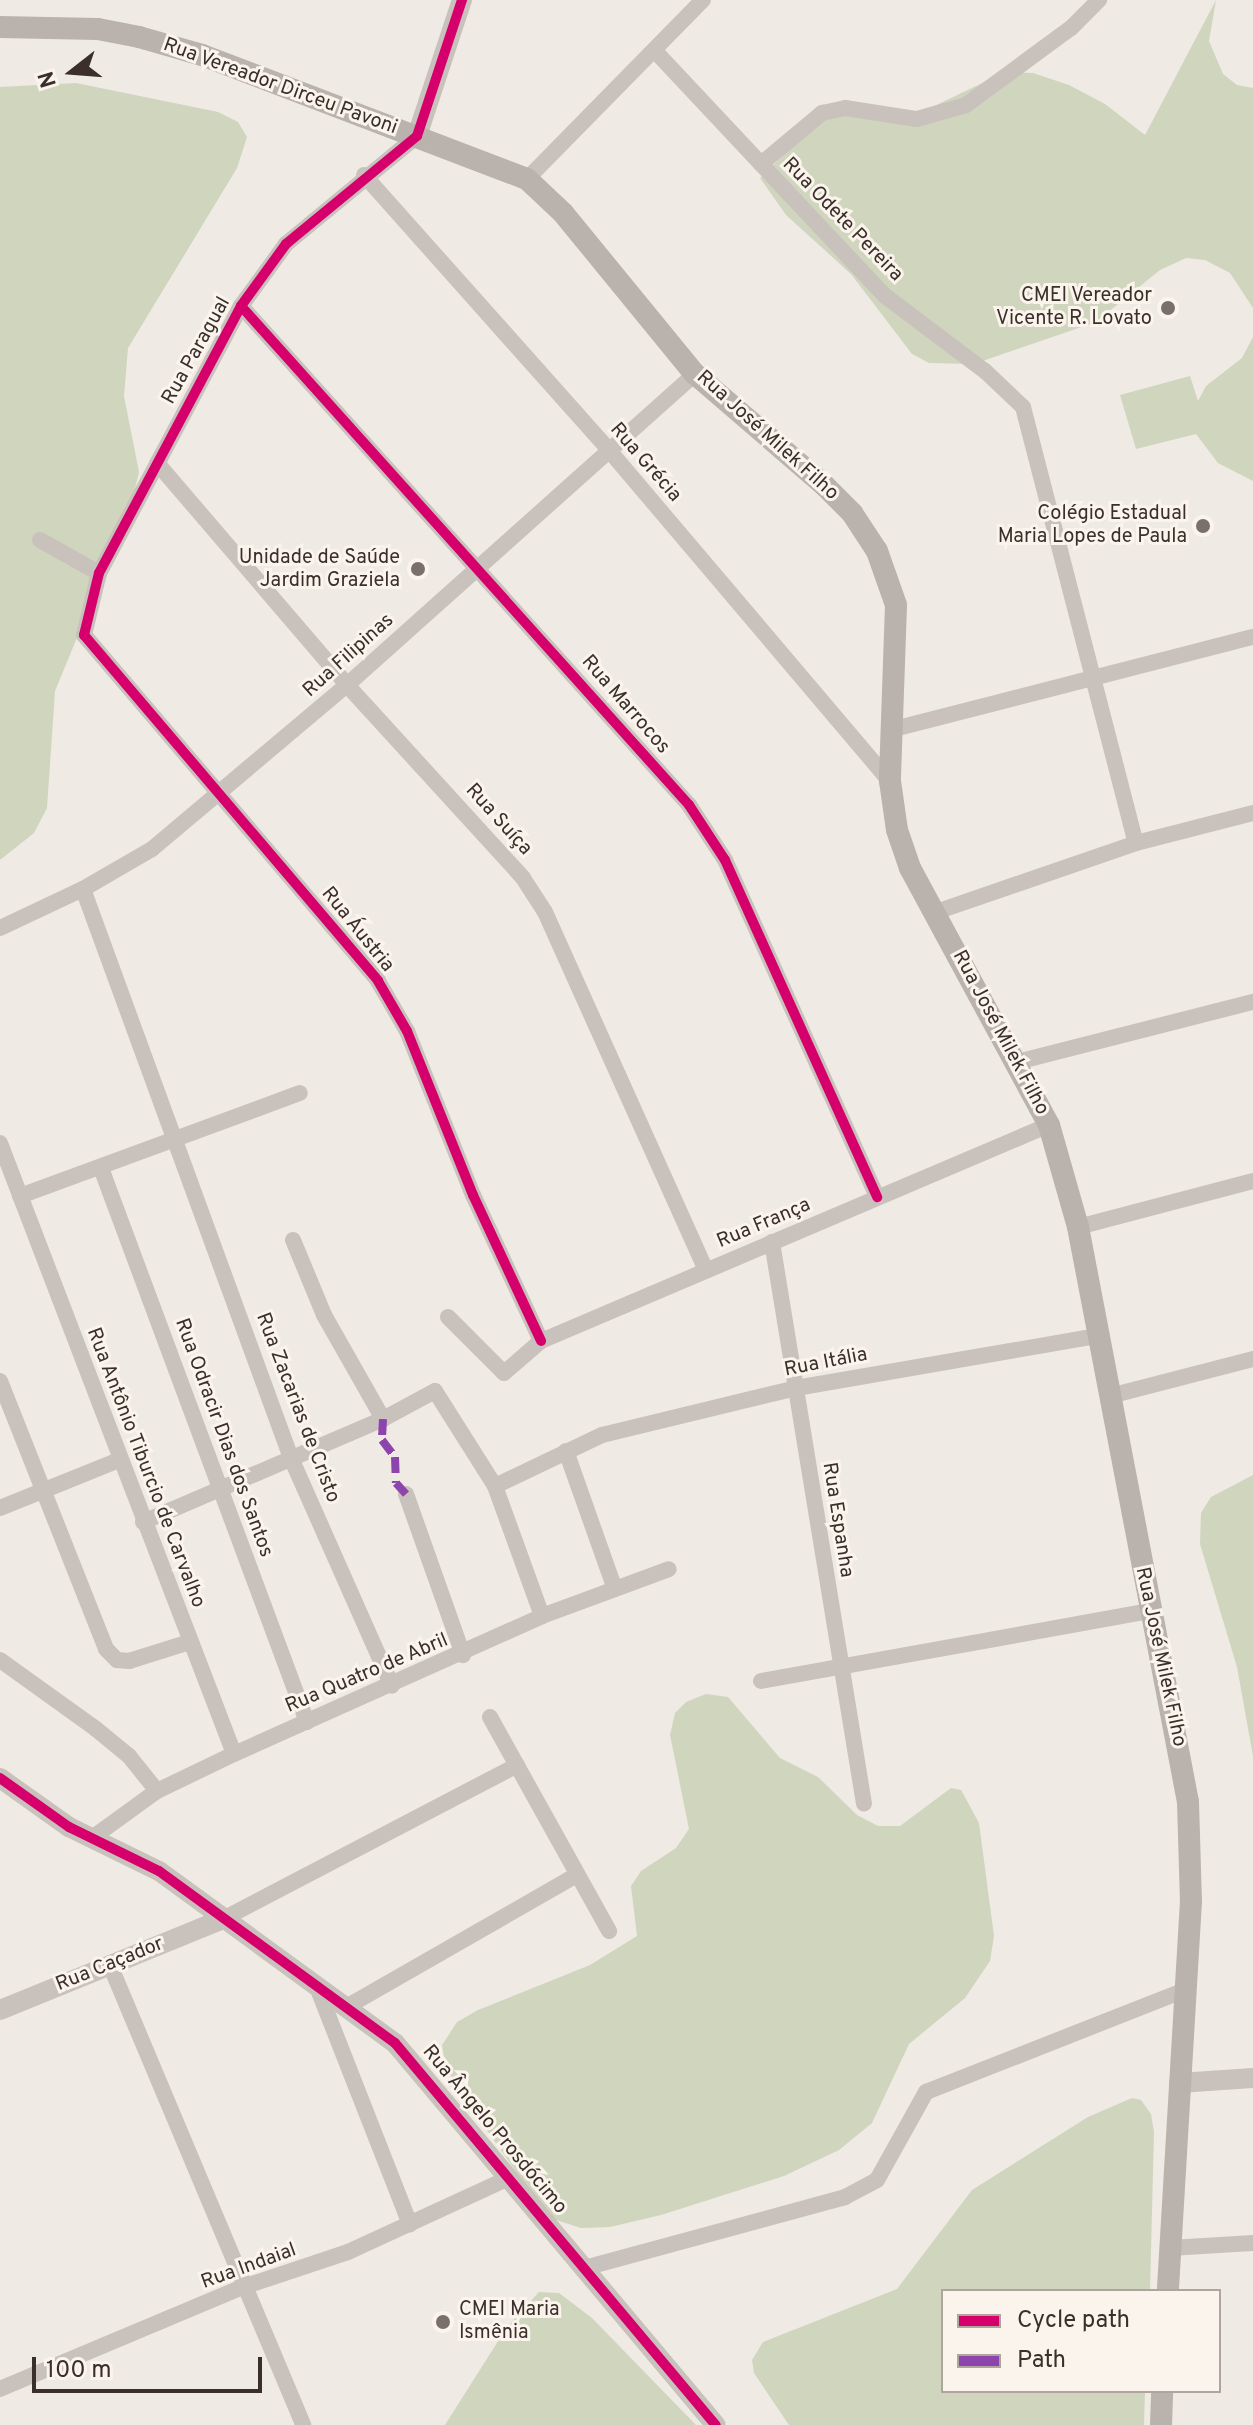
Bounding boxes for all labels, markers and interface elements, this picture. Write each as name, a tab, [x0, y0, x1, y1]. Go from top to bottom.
north arrow	[32, 32, 112, 112]
street label: Rua Vereador Dirceu Pavoni	[159, 33, 401, 141]
text: N	[33, 68, 64, 91]
street label: Rua Odete Pereira	[777, 153, 907, 287]
place label: CMEI Vereador Vicente R. Lovato	[996, 284, 1152, 331]
street label: Rua Paragual	[158, 293, 236, 409]
marker: CMEI Vereador Vicente R. Lovato	[1159, 299, 1177, 317]
street label: Rua José Milek Filho	[691, 366, 843, 506]
street label: Rua Grécia	[604, 419, 686, 507]
place label: Colégio Estadual Maria Lopes de Paula	[998, 502, 1187, 549]
marker: Colégio Estadual Maria Lopes de Paula	[1194, 517, 1212, 535]
place label: Unidade de Saúde Jardim Graziela	[239, 546, 400, 593]
marker: Unidade de Saúde Jardim Graziela	[407, 558, 429, 580]
street label: Rua Filipinas	[299, 609, 399, 703]
street label: Rua Marrocos	[576, 651, 674, 759]
street label: Rua Suíça	[460, 779, 536, 861]
street label: Rua Áustria	[315, 882, 399, 978]
street label: Rua José Milek Filho	[946, 947, 1054, 1119]
street label: Rua França	[714, 1194, 814, 1254]
street label: Rua Zacarias de Cristo	[250, 1310, 344, 1506]
street label: Rua Odracir Dias dos Santos	[169, 1315, 277, 1561]
street label: Rua Antônio Tiburcio de Carvalho	[80, 1324, 210, 1612]
street label: Rua Itália	[782, 1343, 870, 1383]
street label: Rua Espanha	[816, 1461, 858, 1579]
street label: Rua José Milek Filho	[1129, 1565, 1191, 1749]
street label: Rua Quatro de Abril	[282, 1629, 452, 1719]
street label: Rua Caçador	[53, 1933, 167, 1997]
street label: Rua Ângelo Prosdócimo	[416, 2040, 572, 2220]
street label: Rua Indaial	[198, 2239, 300, 2295]
legend	[941, 2289, 1221, 2393]
place label: CMEI Maria Ismênia	[459, 2298, 560, 2345]
text: Cycle path	[1017, 2306, 1130, 2336]
marker: CMEI Maria Ismênia	[434, 2313, 452, 2331]
scale bar	[36, 2341, 266, 2391]
text: Path	[1017, 2346, 1066, 2376]
text: 100 m	[46, 2356, 112, 2386]

